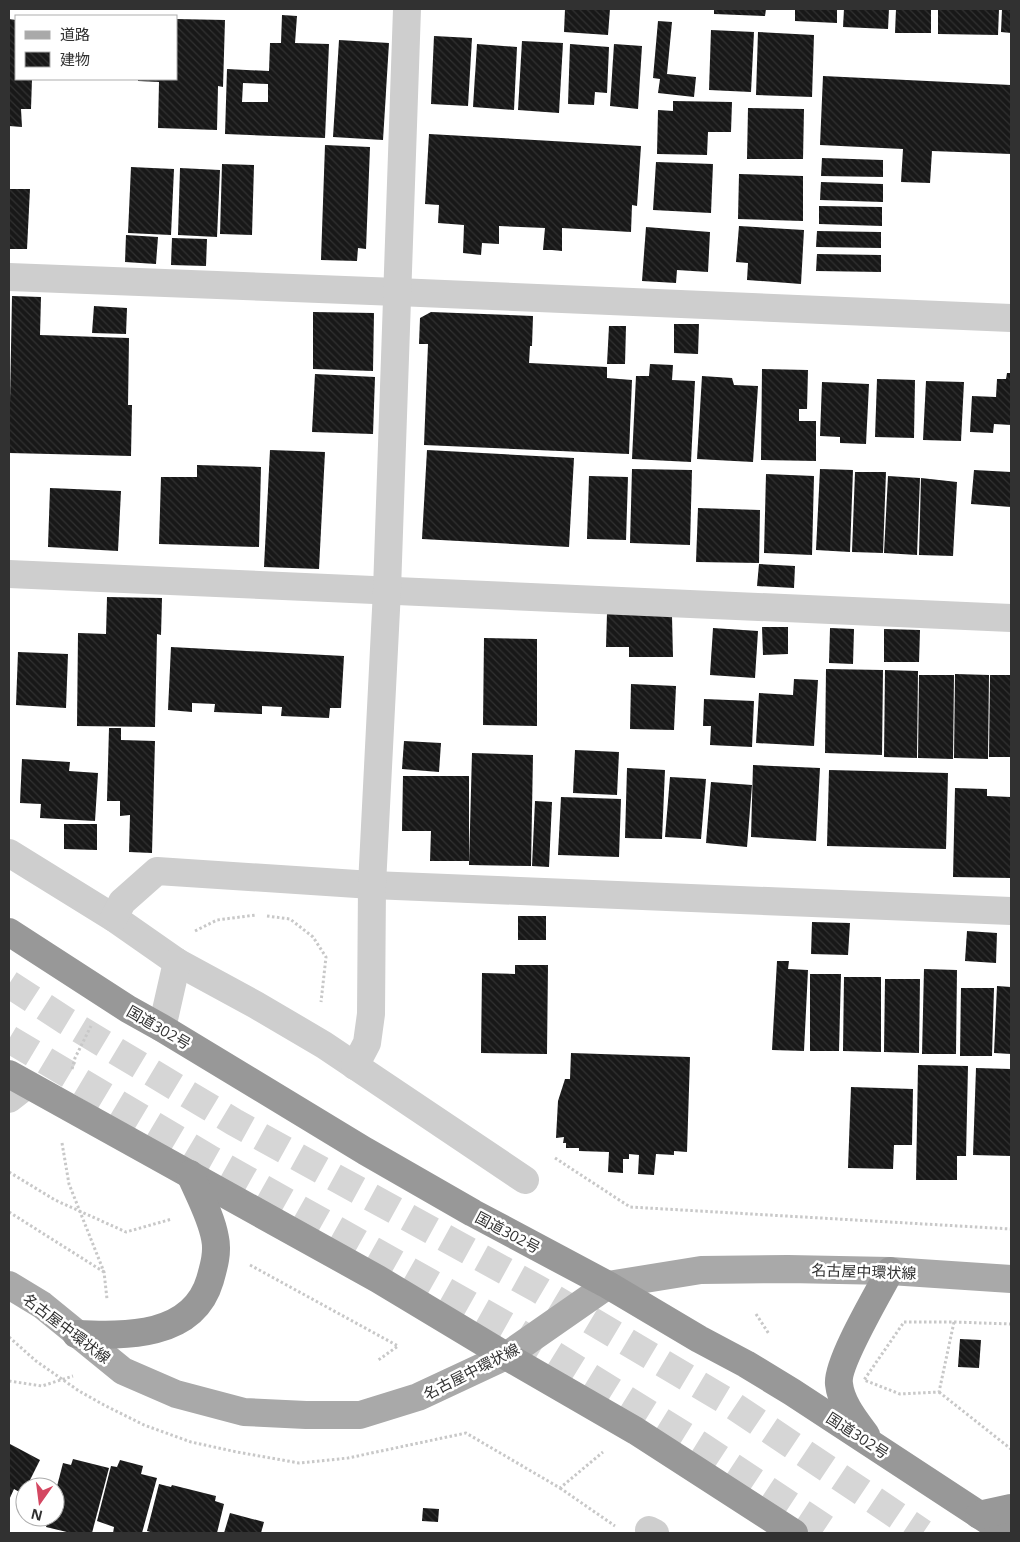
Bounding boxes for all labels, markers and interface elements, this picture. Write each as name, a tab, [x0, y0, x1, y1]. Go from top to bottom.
legend	[15, 15, 178, 80]
text: 道路	[60, 24, 90, 44]
text: 建物	[60, 49, 90, 69]
street label: 国道302号	[123, 1001, 195, 1053]
street label: 国道302号	[472, 1207, 544, 1257]
street label: 名古屋中環状線	[811, 1259, 917, 1283]
street label: 名古屋中環状線	[19, 1288, 115, 1368]
street label: 名古屋中環状線	[420, 1338, 522, 1404]
street label: 国道302号	[823, 1407, 893, 1463]
north arrow	[15, 1477, 65, 1527]
text: N	[29, 1505, 45, 1526]

